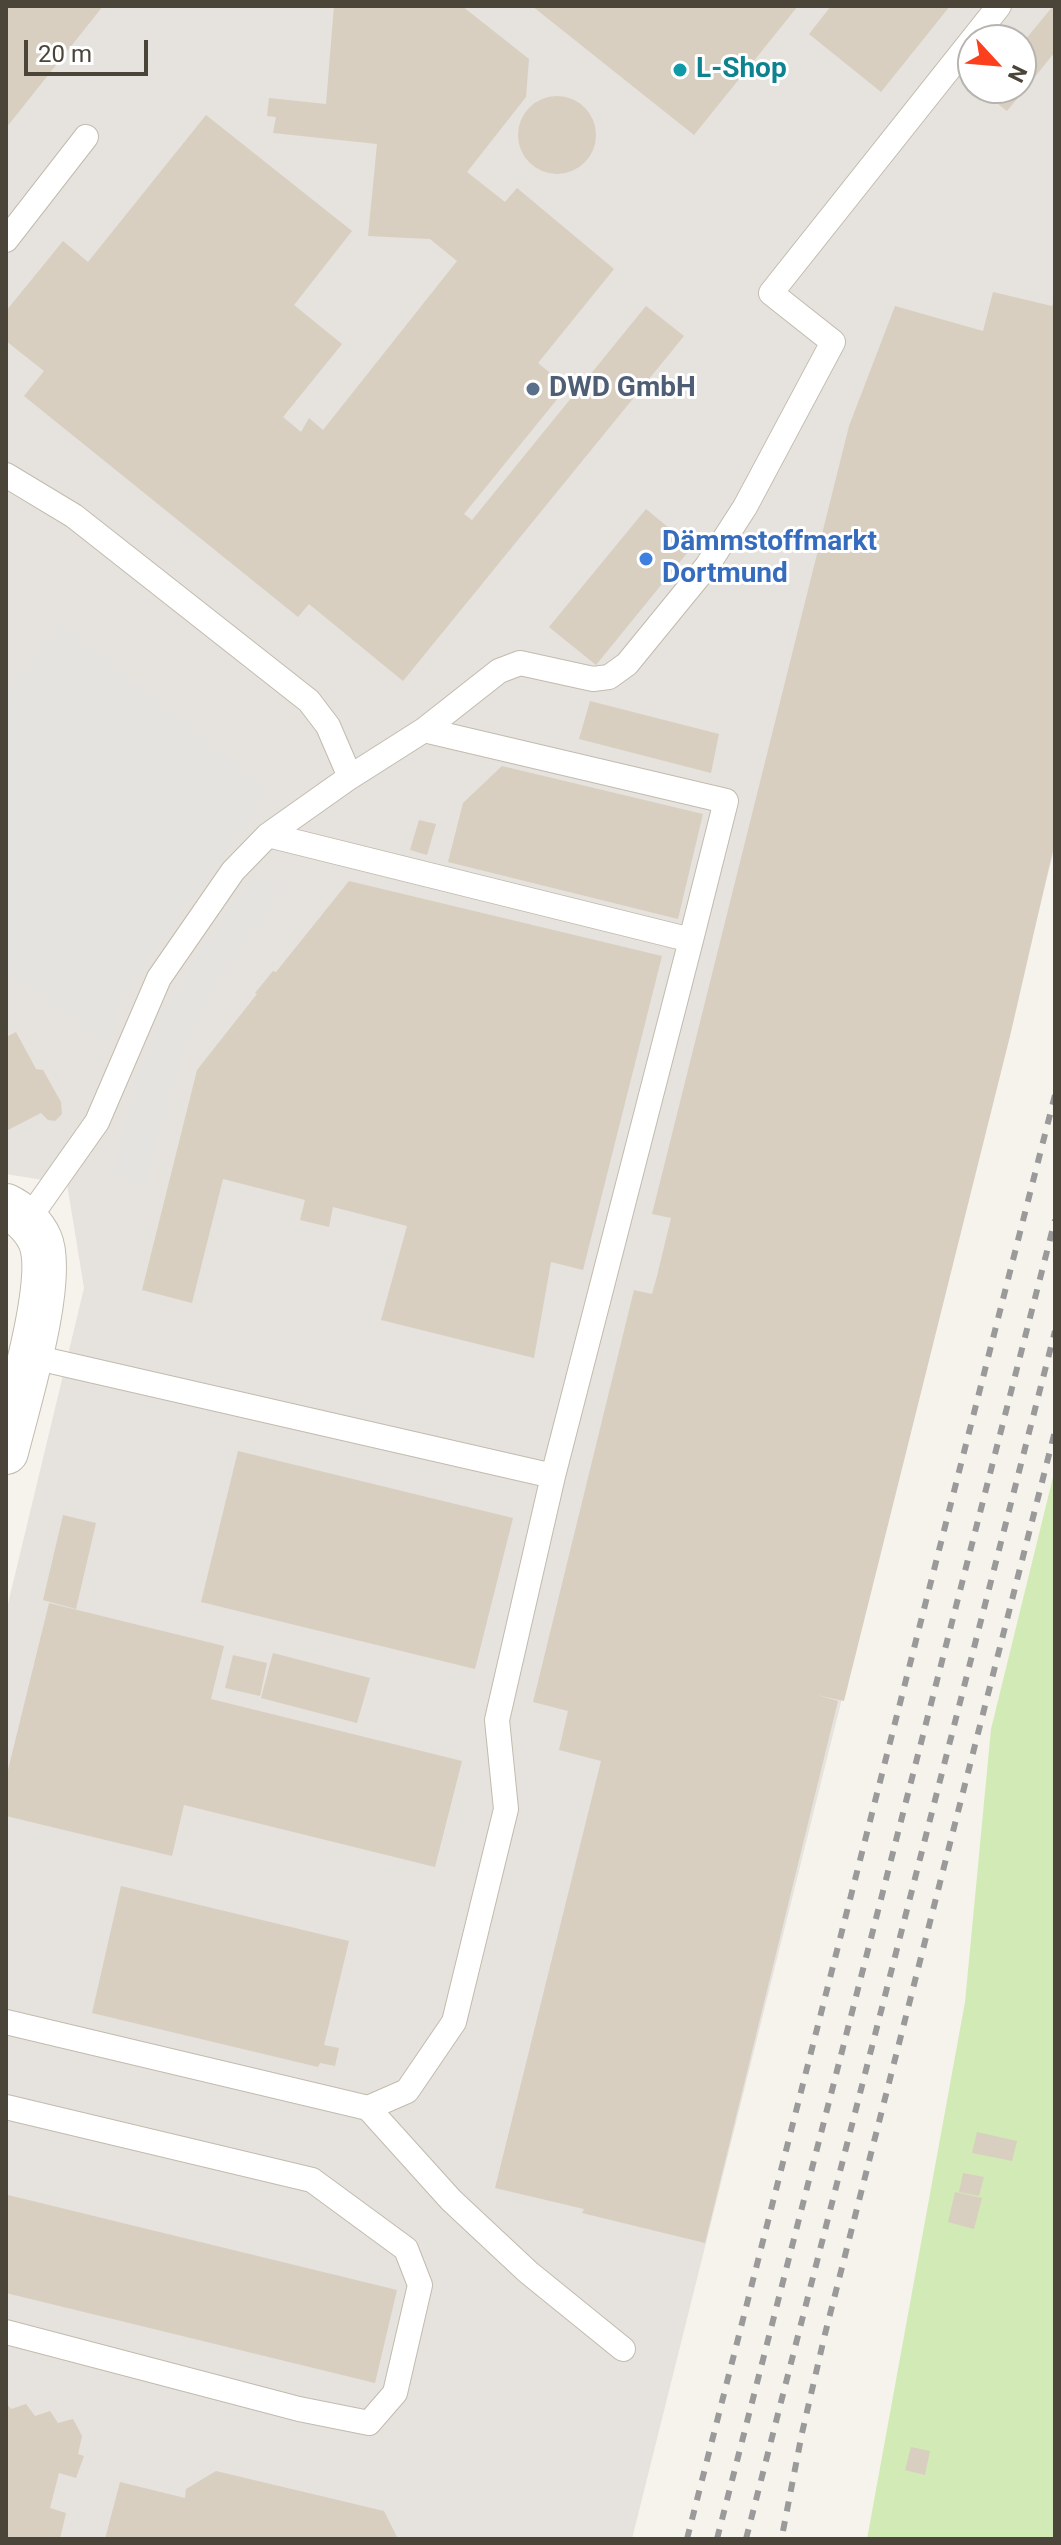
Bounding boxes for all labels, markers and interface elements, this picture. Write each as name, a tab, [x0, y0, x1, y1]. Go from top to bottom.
scale bar	[28, 24, 152, 74]
north arrow	[957, 24, 1037, 104]
text: 20 m	[38, 40, 92, 68]
place label: L-Shop	[696, 53, 787, 87]
marker: L-Shop	[671, 61, 689, 79]
text: N	[1003, 61, 1032, 86]
place label: DWD GmbH	[549, 372, 696, 406]
marker: DWD GmbH	[524, 380, 542, 398]
place label: Dämmstoffmarkt Dortmund	[662, 526, 877, 592]
marker: Dämmstoffmarkt Dortmund	[637, 550, 655, 568]

